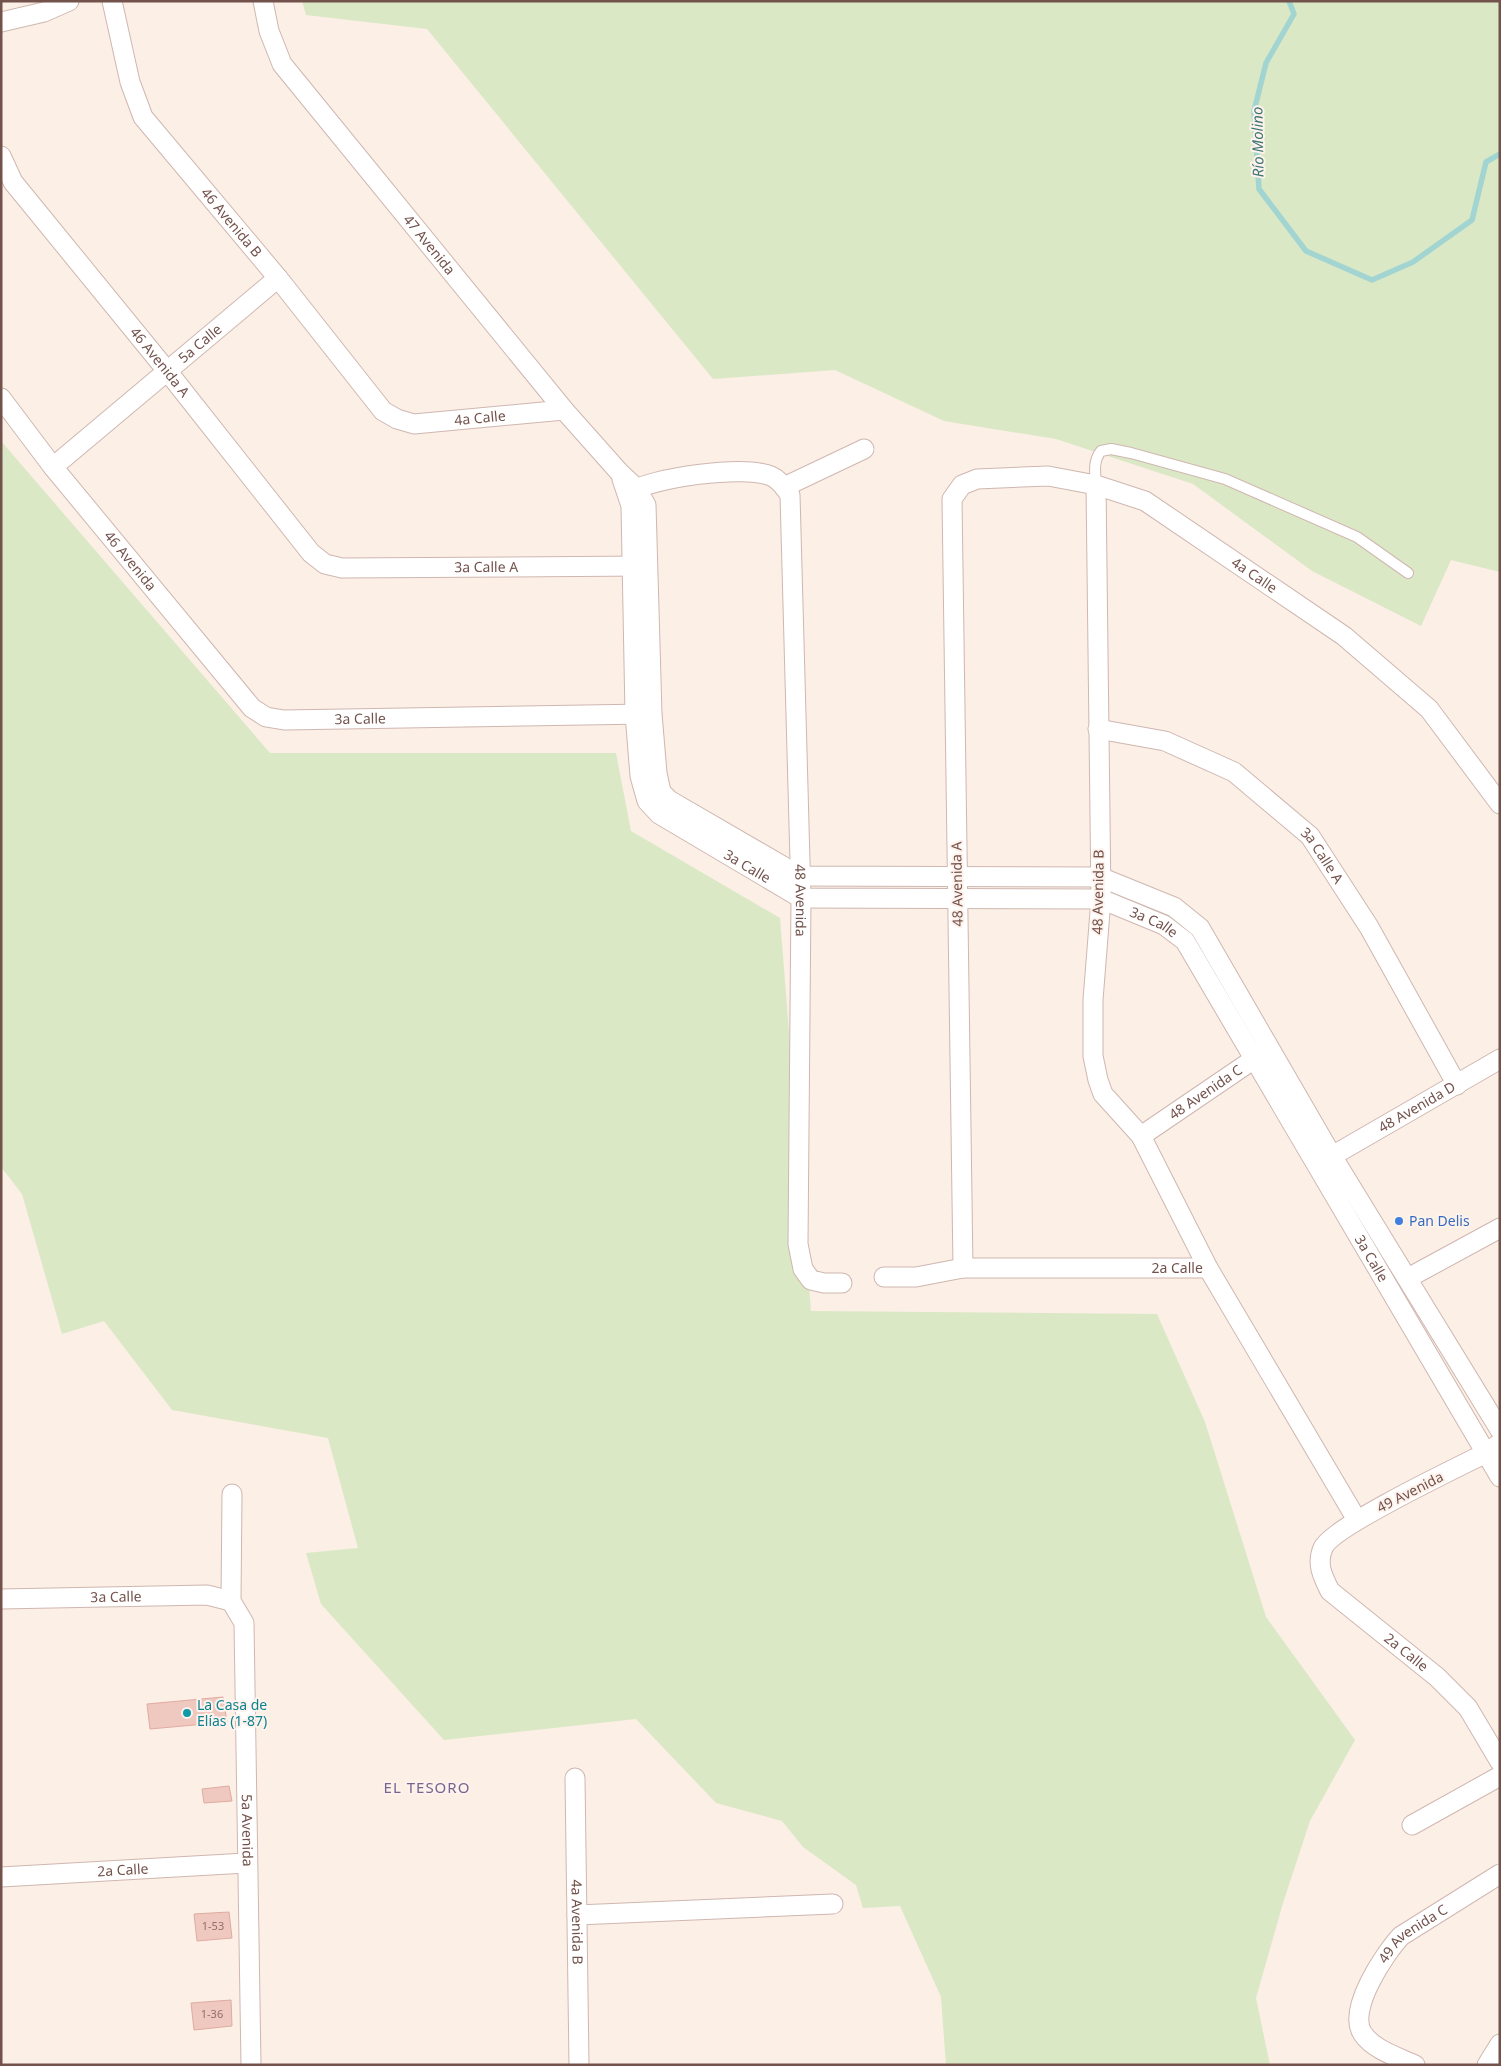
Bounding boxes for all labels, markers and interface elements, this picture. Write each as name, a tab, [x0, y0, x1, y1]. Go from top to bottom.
water label: Río Molino	[1246, 106, 1268, 178]
street label: 46 Avenida B	[197, 183, 266, 261]
street label: 47 Avenida	[399, 210, 460, 278]
street label: 5a Calle	[174, 319, 226, 367]
street label: 46 Avenida A	[126, 323, 194, 401]
street label: 4a Calle	[453, 405, 507, 429]
street label: 46 Avenida	[100, 526, 161, 594]
street label: 4a Calle	[1228, 552, 1281, 597]
street label: 3a Calle A	[454, 557, 518, 576]
street label: 3a Calle	[334, 708, 386, 728]
street label: 3a Calle A	[1297, 823, 1348, 887]
street label: 48 Avenida A	[946, 841, 967, 927]
street label: 3a Calle	[721, 845, 775, 887]
street label: 48 Avenida B	[1087, 849, 1108, 935]
street label: 48 Avenida	[791, 864, 811, 937]
street label: 3a Calle	[1127, 902, 1182, 941]
street label: 48 Avenida C	[1165, 1060, 1246, 1123]
street label: 48 Avenida D	[1375, 1077, 1459, 1136]
place label: Pan Delis	[1409, 1211, 1470, 1230]
marker: Pan Delis	[1393, 1215, 1405, 1227]
street label: 3a Calle	[1351, 1231, 1393, 1285]
street label: 2a Calle	[1151, 1258, 1203, 1277]
street label: 49 Avenida	[1373, 1467, 1446, 1516]
street label: 3a Calle	[90, 1586, 142, 1606]
street label: 2a Calle	[1381, 1628, 1433, 1675]
place label: La Casa de Elías (1-87)	[197, 1695, 267, 1730]
marker: La Casa de Elías (1-87)	[181, 1707, 193, 1719]
district label: EL TESORO	[384, 1777, 470, 1797]
street label: 5a Avenida	[238, 1794, 258, 1867]
street label: 2a Calle	[97, 1859, 149, 1880]
street label: 4a Avenida B	[567, 1879, 588, 1965]
street label: 49 Avenida C	[1373, 1899, 1451, 1966]
house number: 1-53	[202, 1918, 224, 1933]
house number: 1-36	[201, 2006, 223, 2021]

